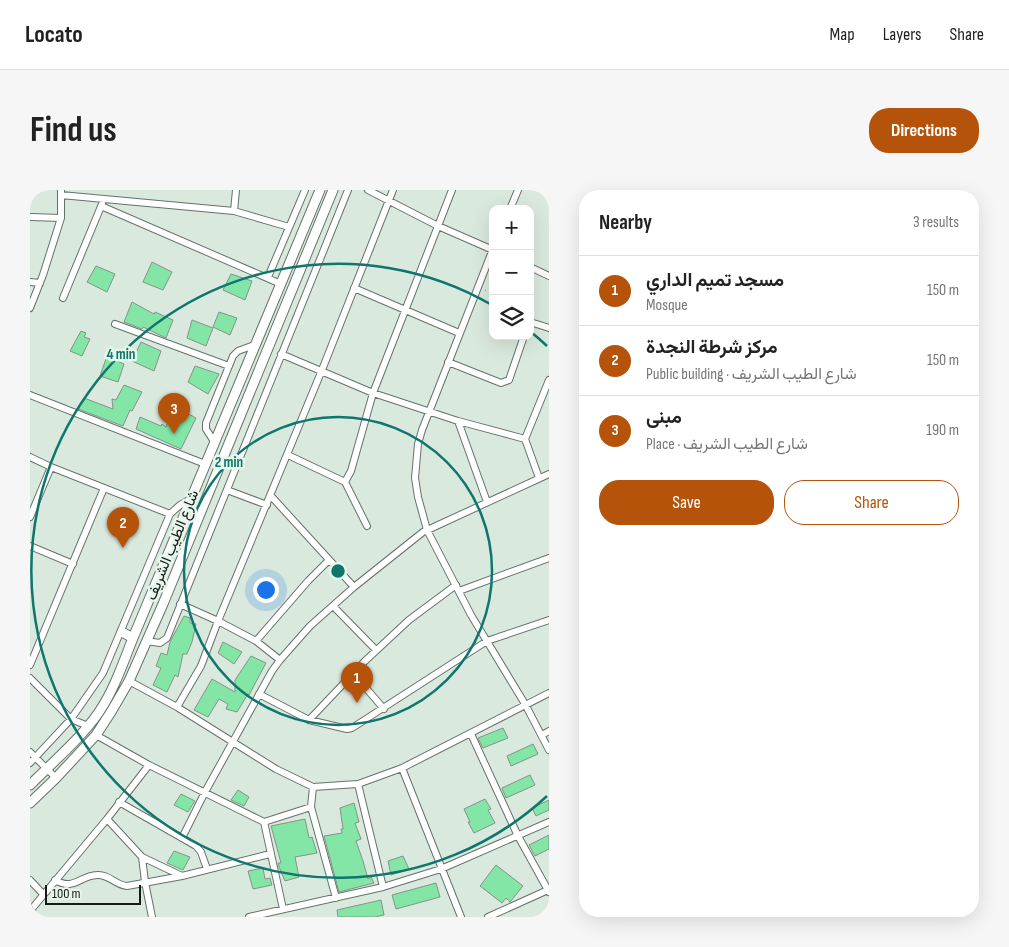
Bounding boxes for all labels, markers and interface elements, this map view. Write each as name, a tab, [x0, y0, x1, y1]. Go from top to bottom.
text: Locato	[25, 20, 83, 49]
text: Map	[830, 24, 855, 45]
text: Layers	[883, 24, 922, 45]
text: Share	[950, 24, 984, 45]
button: Directions	[869, 108, 979, 153]
text: Find us	[30, 109, 117, 152]
map controls	[489, 205, 534, 340]
button: +	[489, 205, 534, 250]
text: Nearby	[599, 210, 652, 235]
text: 3 results	[913, 213, 959, 232]
button: −	[489, 250, 534, 295]
text: مسجد تميم الداري	[646, 269, 784, 292]
text: 1	[612, 281, 618, 300]
text: 150 m	[927, 281, 959, 300]
button: layers	[489, 295, 534, 340]
text: Mosque	[646, 296, 688, 315]
text: مركز شرطة النجدة	[646, 336, 778, 359]
text: 4 min	[107, 345, 135, 364]
text: 2	[611, 351, 619, 370]
text: 150 m	[927, 351, 959, 370]
text: Public building · شارع الطيب الشريف	[646, 365, 857, 384]
pin: 3	[158, 393, 190, 434]
text: مبنى	[646, 406, 682, 429]
text: 3	[611, 421, 619, 440]
text: 190 m	[926, 421, 959, 440]
text: Place · شارع الطيب الشريف	[646, 435, 808, 454]
text: 2 min	[215, 453, 243, 472]
button: Save	[599, 480, 774, 525]
button: Share	[784, 480, 959, 525]
street label: شارع الطيب الشريف	[142, 487, 204, 603]
pin: 2	[107, 507, 139, 548]
centre of rings	[329, 562, 347, 580]
your location	[253, 577, 279, 603]
pin: 1	[341, 662, 373, 703]
scale bar	[45, 882, 141, 905]
text: 100 m	[52, 885, 81, 902]

